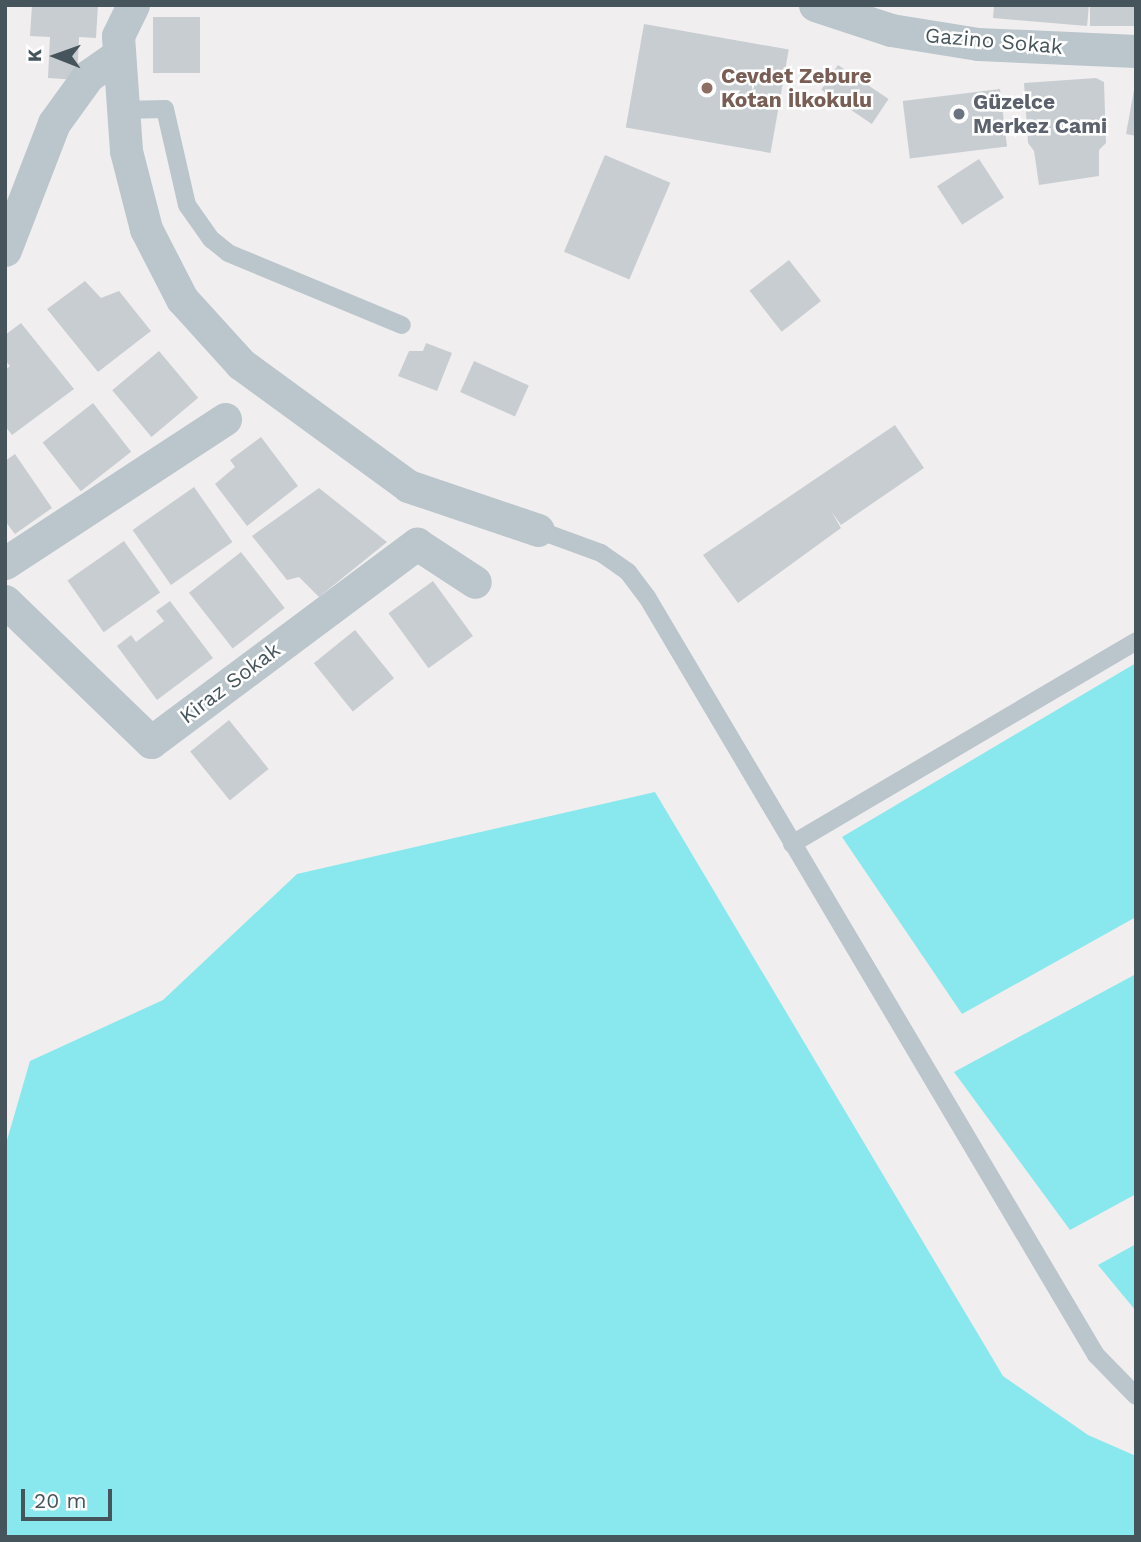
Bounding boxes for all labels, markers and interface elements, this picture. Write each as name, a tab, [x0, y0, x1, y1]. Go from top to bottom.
north arrow	[21, 21, 91, 91]
street label: Gazino Sokak	[924, 22, 1064, 60]
text: K	[23, 49, 46, 62]
place label: Cevdet Zebure Kotan İlkokulu	[721, 63, 872, 113]
marker: Cevdet Zebure Kotan İlkokulu	[699, 80, 715, 96]
place label: Güzelce Merkez Cami	[973, 89, 1107, 139]
marker: Güzelce Merkez Cami	[951, 106, 967, 122]
street label: Kiraz Sokak	[175, 637, 285, 729]
scale bar	[24, 1476, 116, 1520]
text: 20 m	[34, 1488, 86, 1513]

